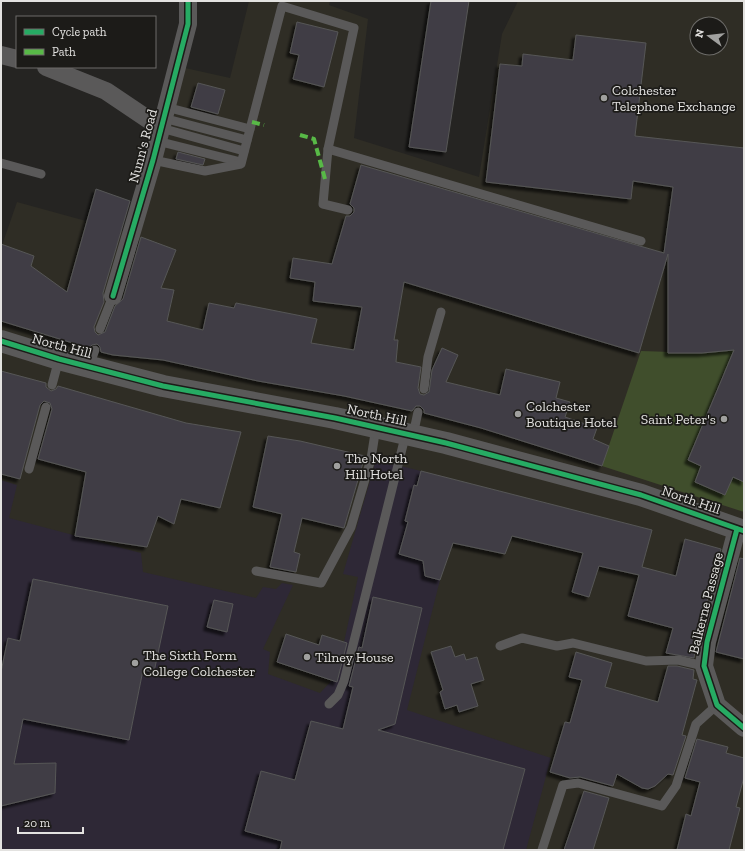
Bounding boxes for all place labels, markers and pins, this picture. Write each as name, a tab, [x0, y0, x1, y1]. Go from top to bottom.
place label: Colchester Telephone Exchange	[612, 82, 736, 115]
marker: Colchester Telephone Exchange	[599, 93, 609, 103]
place label: Colchester Boutique Hotel	[526, 398, 617, 431]
marker: Colchester Boutique Hotel	[513, 409, 523, 419]
place label: Saint Peter's	[641, 411, 716, 428]
marker: Saint Peter's	[719, 414, 729, 424]
place label: The North Hill Hotel	[345, 450, 408, 483]
marker: The North Hill Hotel	[332, 461, 342, 471]
place label: The Sixth Form College Colchester	[143, 647, 255, 680]
place label: Tilney House	[315, 649, 394, 666]
marker: Tilney House	[302, 652, 312, 662]
marker: The Sixth Form College Colchester	[130, 658, 140, 668]

